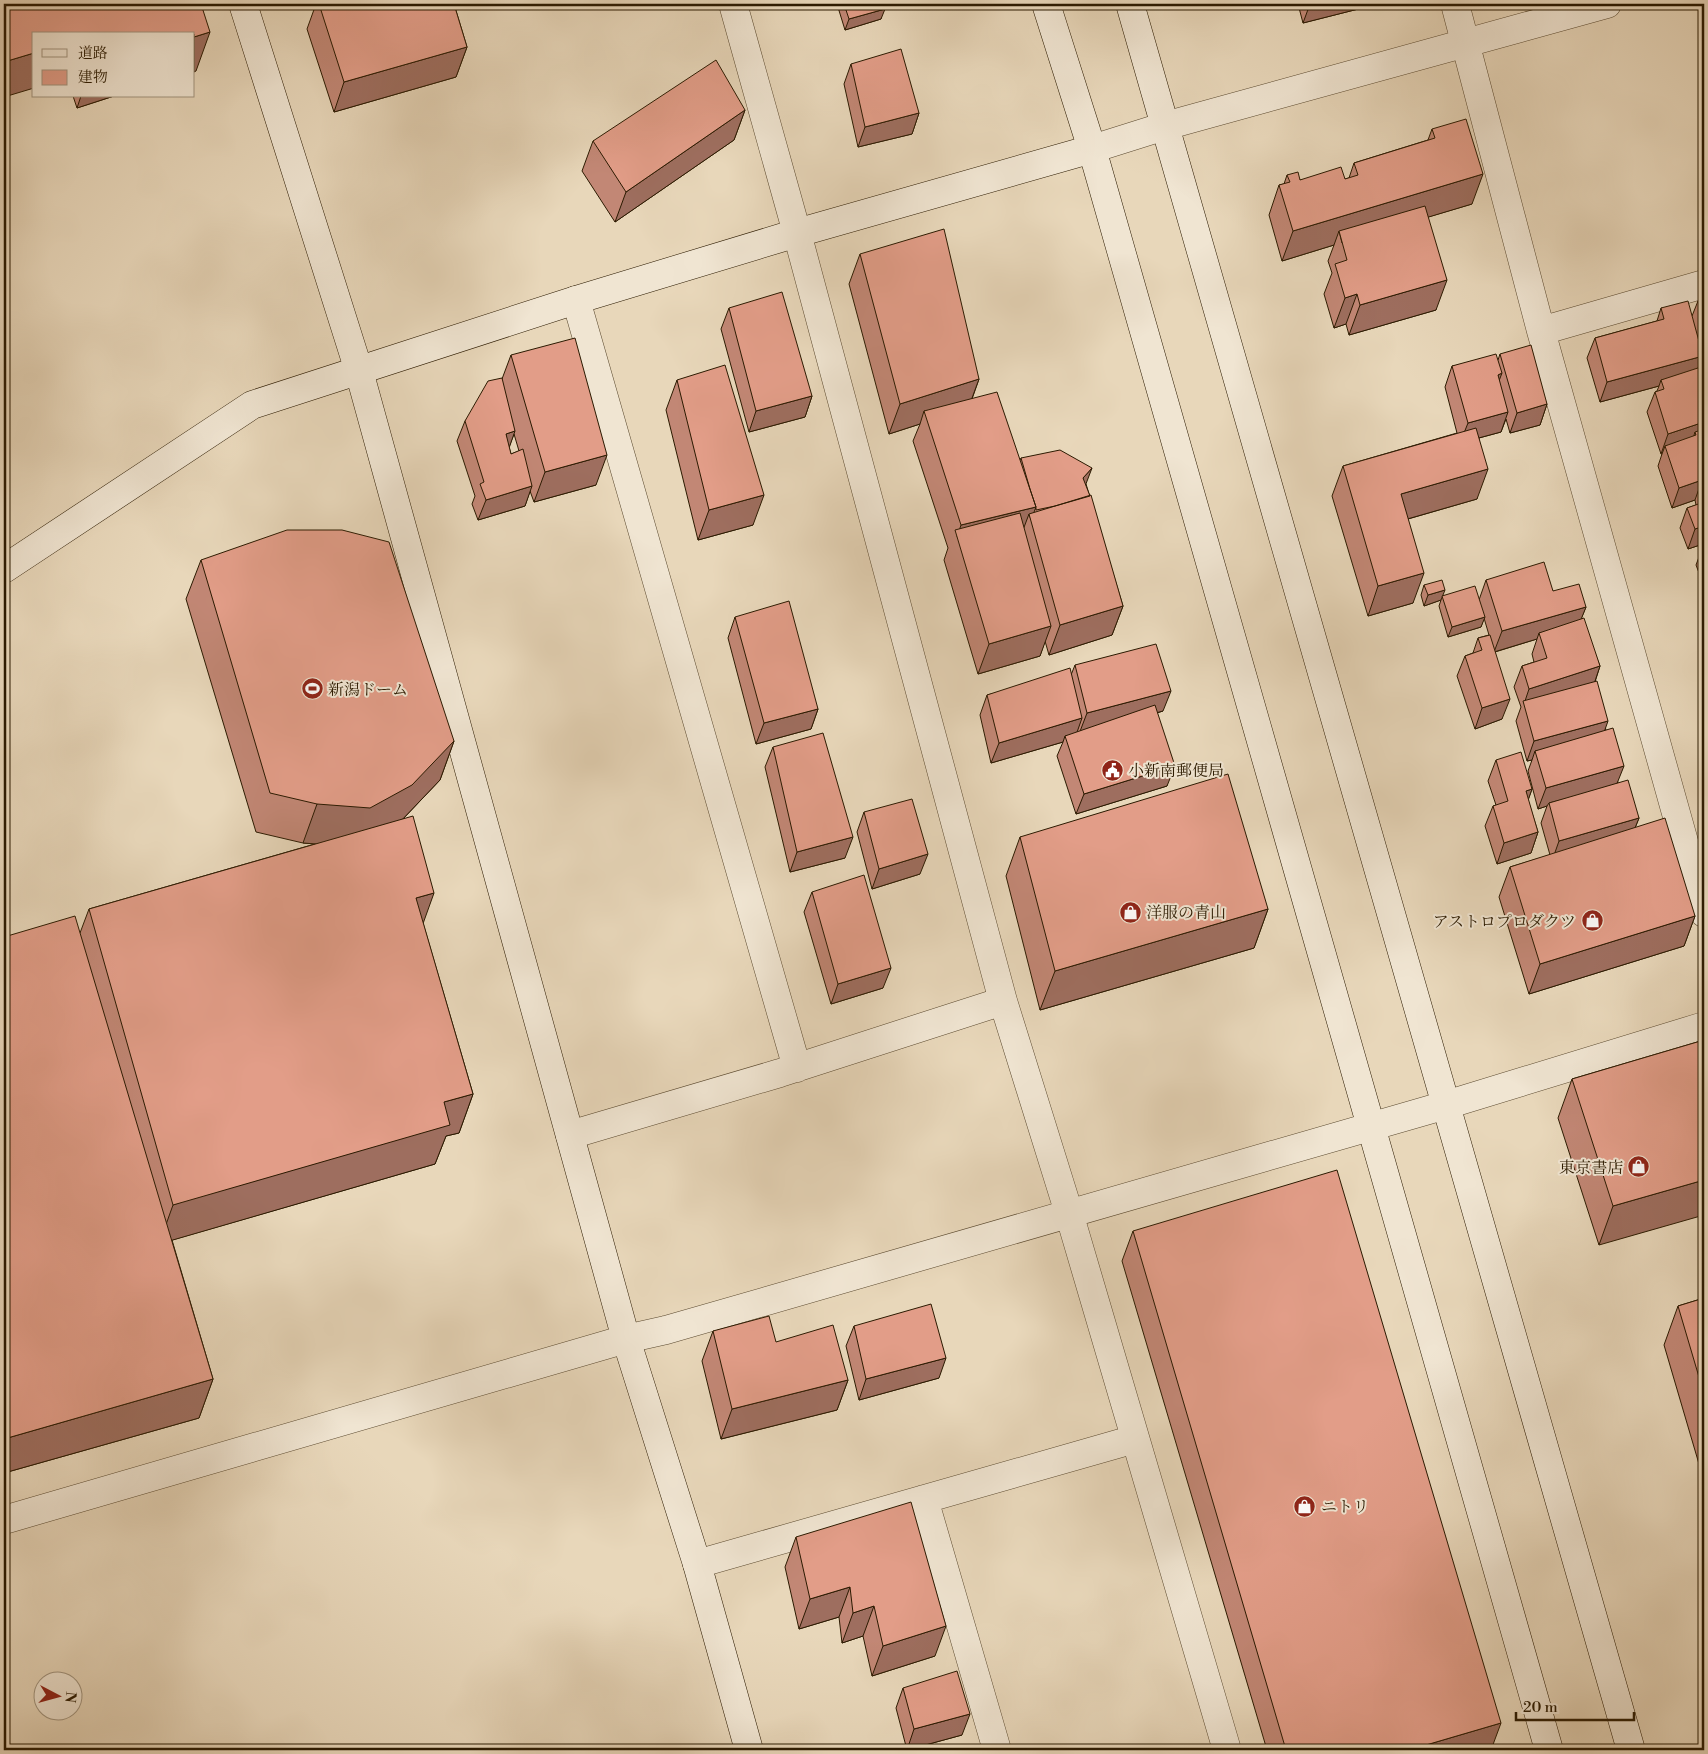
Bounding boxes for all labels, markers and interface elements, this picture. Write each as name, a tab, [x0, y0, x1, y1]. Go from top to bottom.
legend	[32, 32, 195, 98]
text: 道路	[78, 44, 108, 63]
text: 建物	[78, 68, 108, 87]
sports icon: 新潟ドーム	[300, 677, 324, 701]
place label: 新潟ドーム	[328, 680, 408, 700]
public building icon: 小新南郵便局	[1100, 758, 1124, 782]
place label: 小新南郵便局	[1128, 761, 1224, 781]
shop icon: 洋服の青山	[1118, 900, 1142, 924]
place label: 洋服の青山	[1146, 903, 1226, 923]
shop icon: アストロプロダクツ	[1580, 909, 1604, 933]
place label: アストロプロダクツ	[1433, 912, 1576, 932]
shop icon: 東京書店	[1627, 1155, 1651, 1179]
place label: 東京書店	[1559, 1158, 1623, 1178]
shop icon: ニトリ	[1293, 1494, 1317, 1518]
place label: ニトリ	[1321, 1497, 1369, 1517]
north arrow	[32, 1672, 82, 1722]
scale bar	[1516, 1689, 1633, 1721]
text: N	[60, 1691, 79, 1704]
text: 20 m	[1523, 1698, 1558, 1717]

